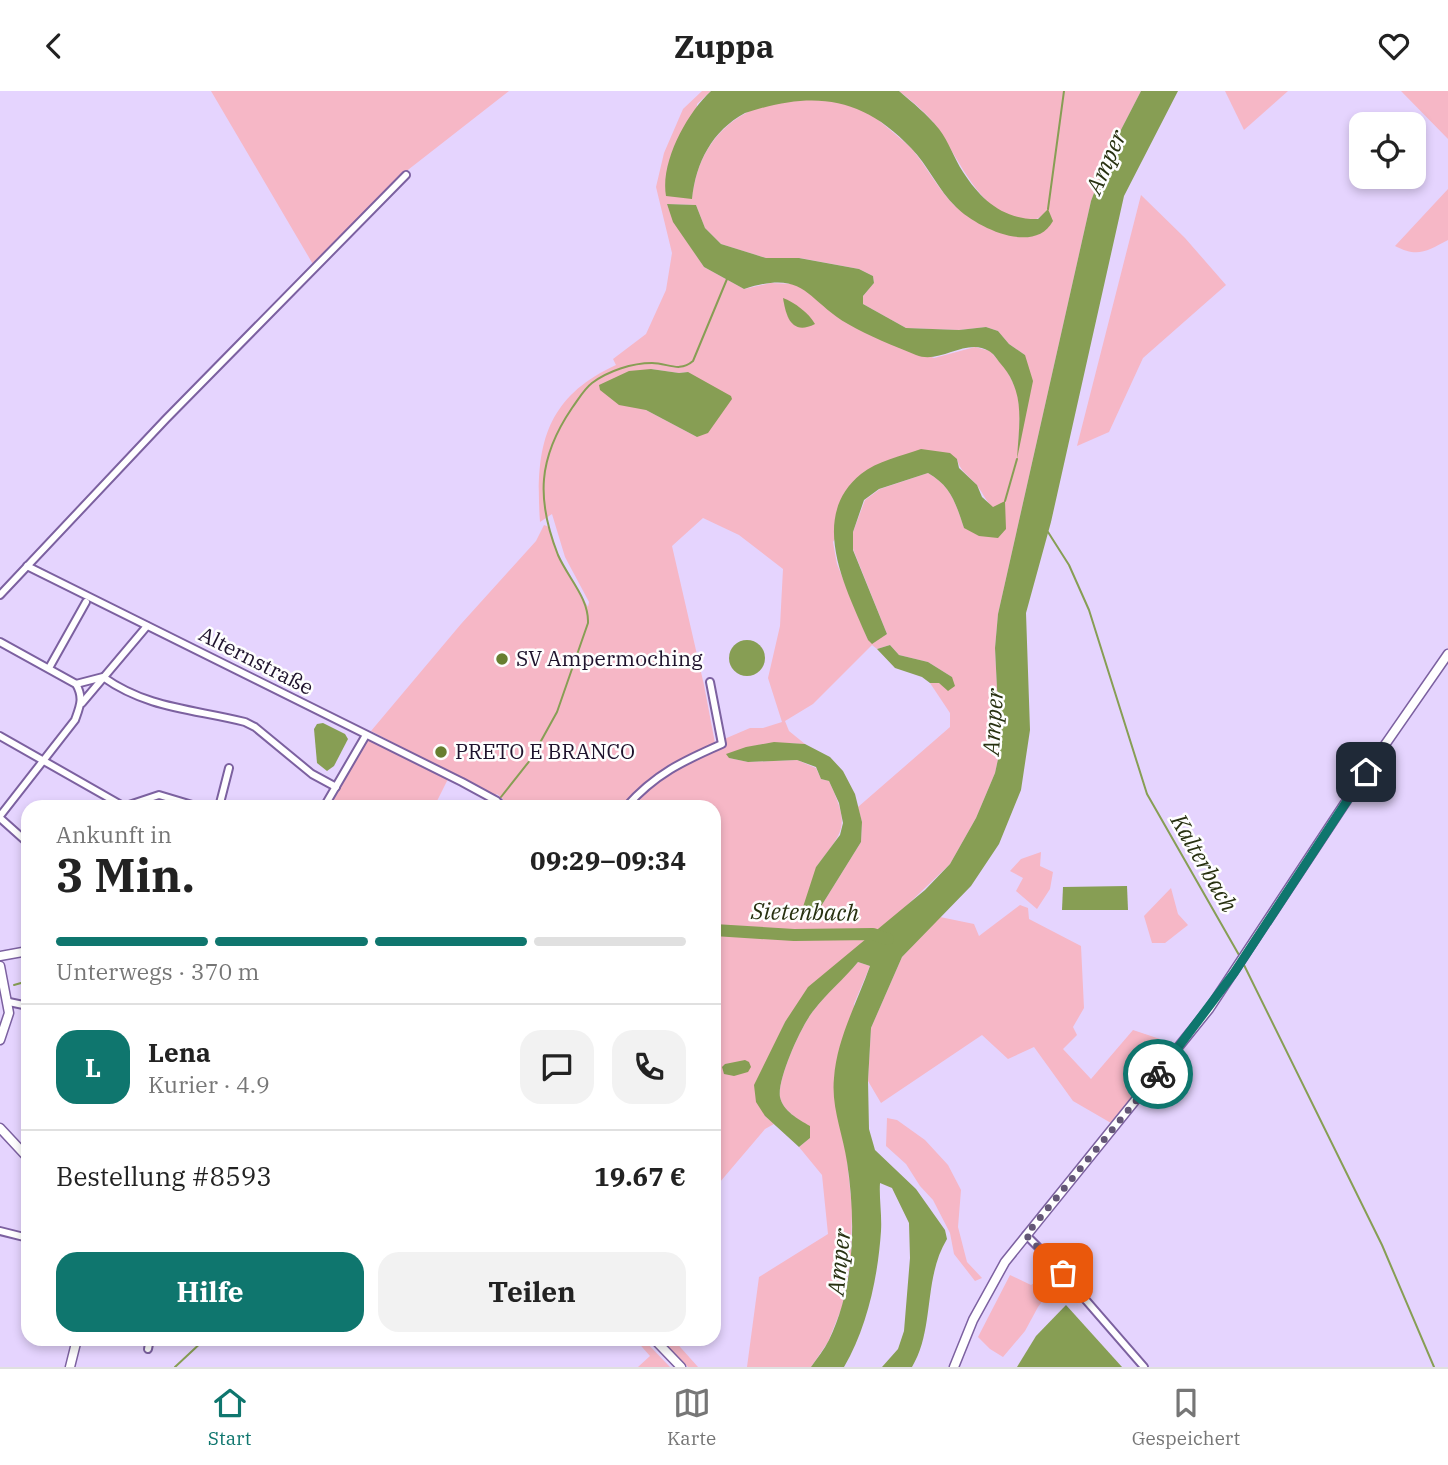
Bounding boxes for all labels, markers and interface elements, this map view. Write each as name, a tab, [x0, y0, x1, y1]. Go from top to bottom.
text: Zuppa	[674, 25, 774, 67]
icon: back	[35, 27, 73, 65]
icon: heart	[1375, 27, 1413, 65]
map controls	[1349, 112, 1426, 189]
button: locate	[1349, 112, 1426, 189]
water label: Amper	[1077, 124, 1133, 200]
street label: Alternstraße	[194, 619, 318, 701]
place label: SV Ampermoching	[516, 644, 703, 672]
marker: SV Ampermoching	[494, 651, 510, 667]
water label: Amper	[975, 687, 1009, 758]
place label: PRETO E BRANCO	[455, 737, 635, 765]
pin	[1336, 742, 1396, 802]
marker: PRETO E BRANCO	[433, 744, 449, 760]
icon: home	[1347, 753, 1385, 791]
water label: Kalterbach	[1164, 807, 1245, 917]
text: Ankunft in	[56, 819, 172, 849]
text: 09:29–09:34	[530, 843, 686, 877]
text: 3 Min.	[56, 845, 195, 905]
water label: Sietenbach	[750, 895, 860, 927]
text: Unterwegs · 370 m	[56, 956, 259, 986]
button: chat	[520, 1030, 594, 1104]
button: phone	[612, 1030, 686, 1104]
text: Lena	[148, 1035, 211, 1069]
courier	[1123, 1039, 1193, 1109]
text: L	[85, 1050, 101, 1084]
icon: bike	[1139, 1055, 1177, 1093]
text: Kurier · 4.9	[148, 1069, 270, 1099]
text: Bestellung #8593	[56, 1159, 272, 1193]
text: 19.67 €	[594, 1159, 686, 1193]
water label: Amper	[819, 1226, 857, 1299]
pin	[1033, 1243, 1093, 1303]
button: Hilfe	[56, 1252, 364, 1332]
button: Teilen	[378, 1252, 686, 1332]
icon: bag	[1044, 1254, 1082, 1292]
tab: Start	[208, 1384, 251, 1450]
tab: Karte	[667, 1384, 716, 1450]
tab: Gespeichert	[1132, 1384, 1240, 1450]

